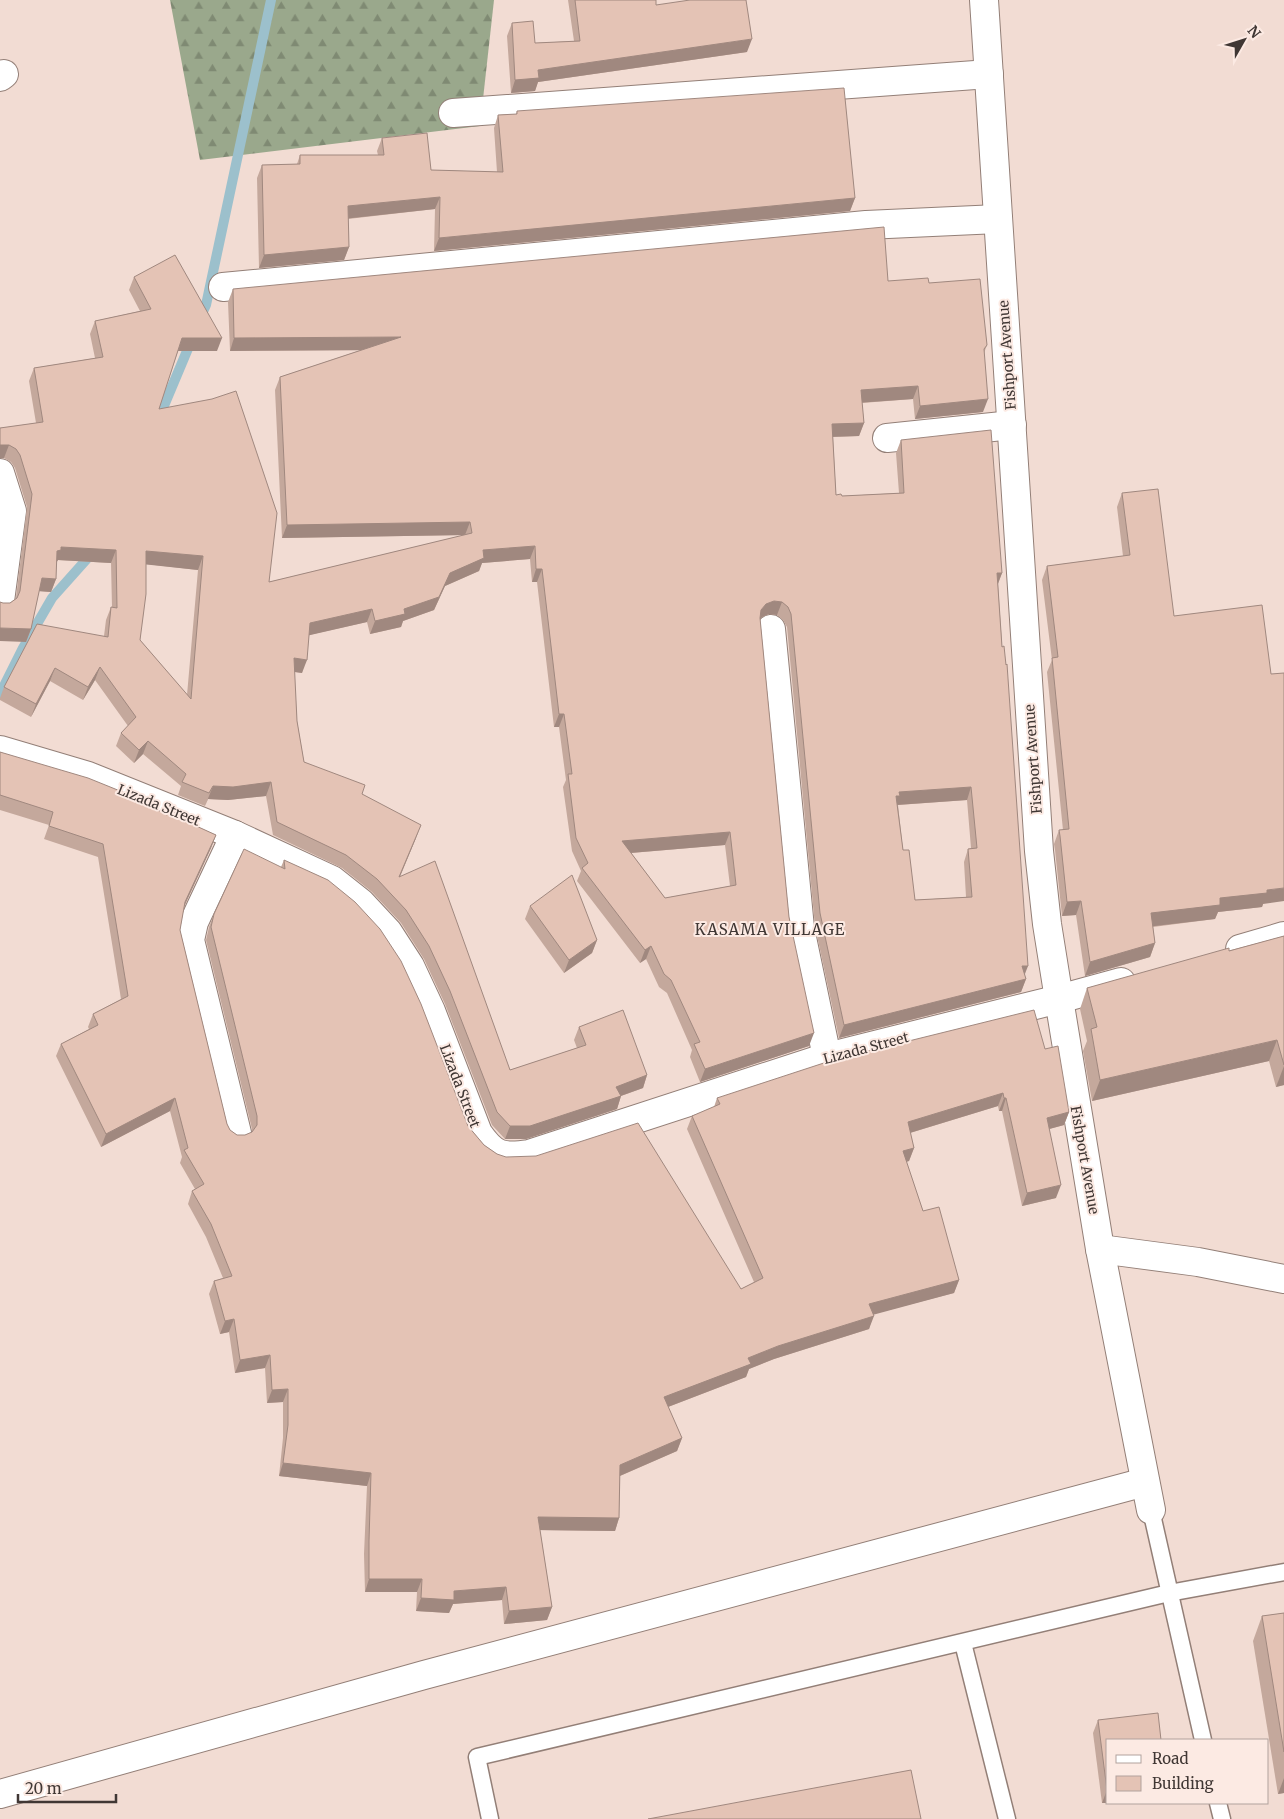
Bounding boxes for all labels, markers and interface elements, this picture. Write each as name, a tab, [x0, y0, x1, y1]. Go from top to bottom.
north arrow	[1219, 15, 1269, 65]
text: N	[1244, 22, 1265, 42]
street label: Fishport Avenue	[994, 300, 1020, 410]
street label: Fishport Avenue	[1020, 704, 1046, 814]
street label: Lizada Street	[115, 780, 204, 830]
district label: KASAMA VILLAGE	[695, 920, 845, 939]
street label: Lizada Street	[821, 1028, 911, 1068]
street label: Lizada Street	[436, 1042, 484, 1131]
street label: Fishport Avenue	[1067, 1104, 1103, 1216]
legend	[1106, 1739, 1269, 1804]
text: Road	[1152, 1749, 1188, 1768]
scale bar	[18, 1772, 115, 1804]
text: Building	[1152, 1774, 1214, 1793]
text: 20 m	[25, 1779, 62, 1798]

